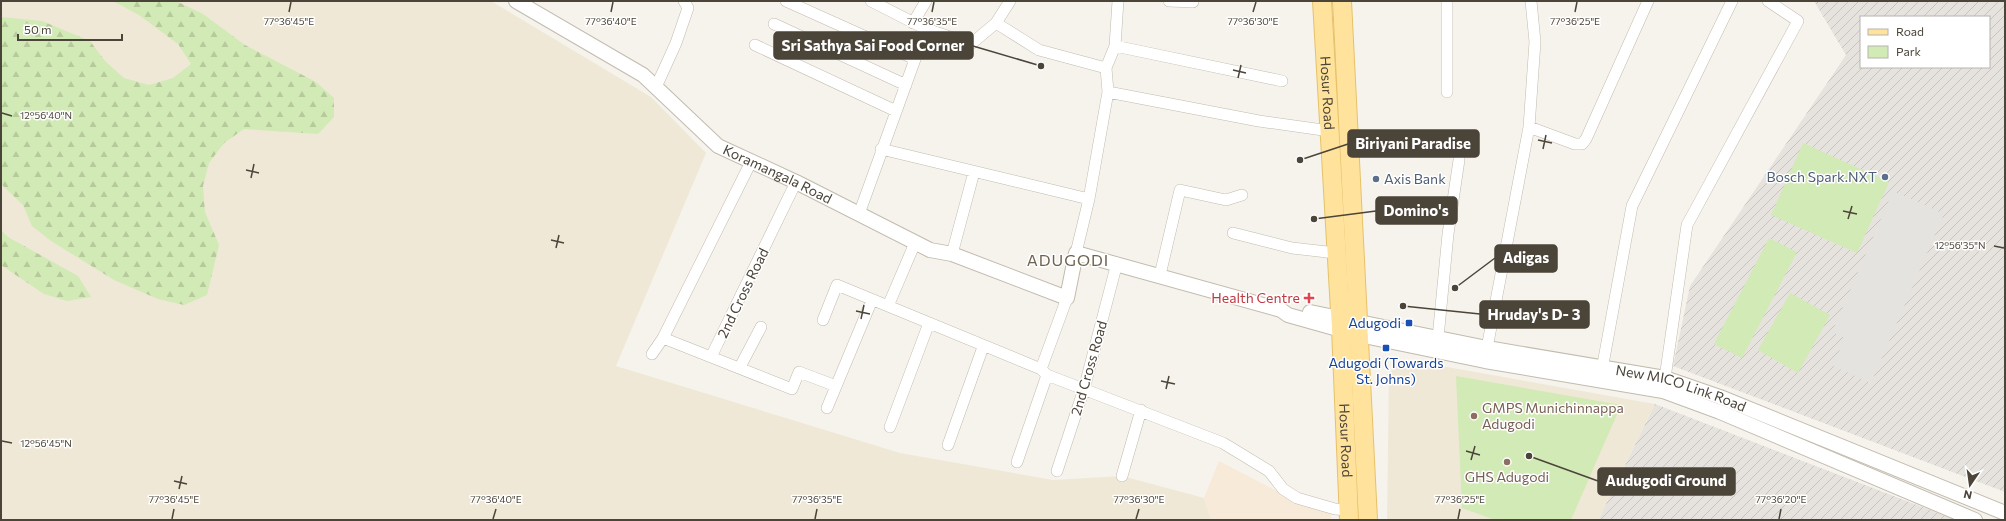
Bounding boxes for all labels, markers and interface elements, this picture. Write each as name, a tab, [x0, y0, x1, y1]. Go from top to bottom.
text: 77°36'45"E	[264, 15, 314, 27]
text: 77°36'40"E	[585, 15, 637, 27]
text: 77°36'35"E	[907, 15, 957, 27]
text: 77°36'30"E	[1227, 15, 1279, 27]
text: 77°36'25"E	[1550, 15, 1600, 27]
scale bar	[18, 16, 122, 42]
legend	[1860, 16, 1990, 68]
text: 50 m	[24, 22, 52, 36]
text: Road	[1896, 24, 1924, 38]
callout: Sri Sathya Sai Food Corner	[774, 32, 973, 59]
text: Sri Sathya Sai Food Corner	[782, 36, 965, 54]
text: Park	[1896, 44, 1922, 58]
street label: Hosur Road	[1317, 55, 1338, 130]
text: 12°56'40"N	[20, 109, 72, 121]
callout: Biriyani Paradise	[1348, 130, 1479, 157]
text: Biriyani Paradise	[1355, 134, 1471, 152]
street label: Koramangala Road	[720, 140, 835, 207]
place label: Bosch Spark.NXT	[1766, 168, 1877, 185]
place label: Axis Bank	[1384, 170, 1446, 187]
marker: Bosch Spark.NXT	[1880, 172, 1890, 182]
marker: Axis Bank	[1371, 174, 1381, 184]
callout: Domino's	[1376, 197, 1457, 224]
text: Domino's	[1383, 201, 1449, 219]
text: 12°56'35"N	[1934, 239, 1986, 251]
street label: 2nd Cross Road	[713, 245, 772, 340]
callout: Adigas	[1495, 245, 1557, 272]
text: Adigas	[1503, 248, 1549, 266]
district label: ADUGODI	[1027, 250, 1109, 269]
place label: Health Centre	[1211, 289, 1300, 306]
marker: Health Centre	[1303, 292, 1315, 304]
callout: Hruday's D- 3	[1480, 301, 1589, 328]
text: Hruday's D- 3	[1488, 305, 1581, 323]
place label: Adugodi	[1348, 314, 1401, 331]
marker: Adugodi	[1404, 318, 1414, 328]
street label: 2nd Cross Road	[1067, 319, 1110, 417]
marker: Adugodi (Towards St. Johns)	[1381, 343, 1391, 353]
place label: Adugodi (Towards St. Johns)	[1328, 354, 1444, 387]
street label: New MICO Link Road	[1615, 361, 1749, 415]
place label: GMPS Munichinnappa Adugodi	[1482, 399, 1624, 432]
street label: Hosur Road	[1336, 403, 1356, 478]
marker: GMPS Munichinnappa Adugodi	[1469, 411, 1479, 421]
text: 12°56'45"N	[20, 437, 72, 449]
marker: GHS Adugodi	[1502, 457, 1512, 467]
north arrow	[1950, 465, 1990, 505]
place label: GHS Adugodi	[1465, 468, 1549, 485]
callout: Audugodi Ground	[1598, 468, 1735, 495]
text: Audugodi Ground	[1605, 471, 1727, 489]
text: N	[1962, 488, 1973, 502]
text: 77°36'45"E	[149, 493, 199, 505]
text: 77°36'40"E	[470, 493, 522, 505]
text: 77°36'35"E	[792, 493, 842, 505]
text: 77°36'30"E	[1113, 493, 1165, 505]
text: 77°36'25"E	[1435, 493, 1485, 505]
text: 77°36'20"E	[1756, 493, 1806, 505]

